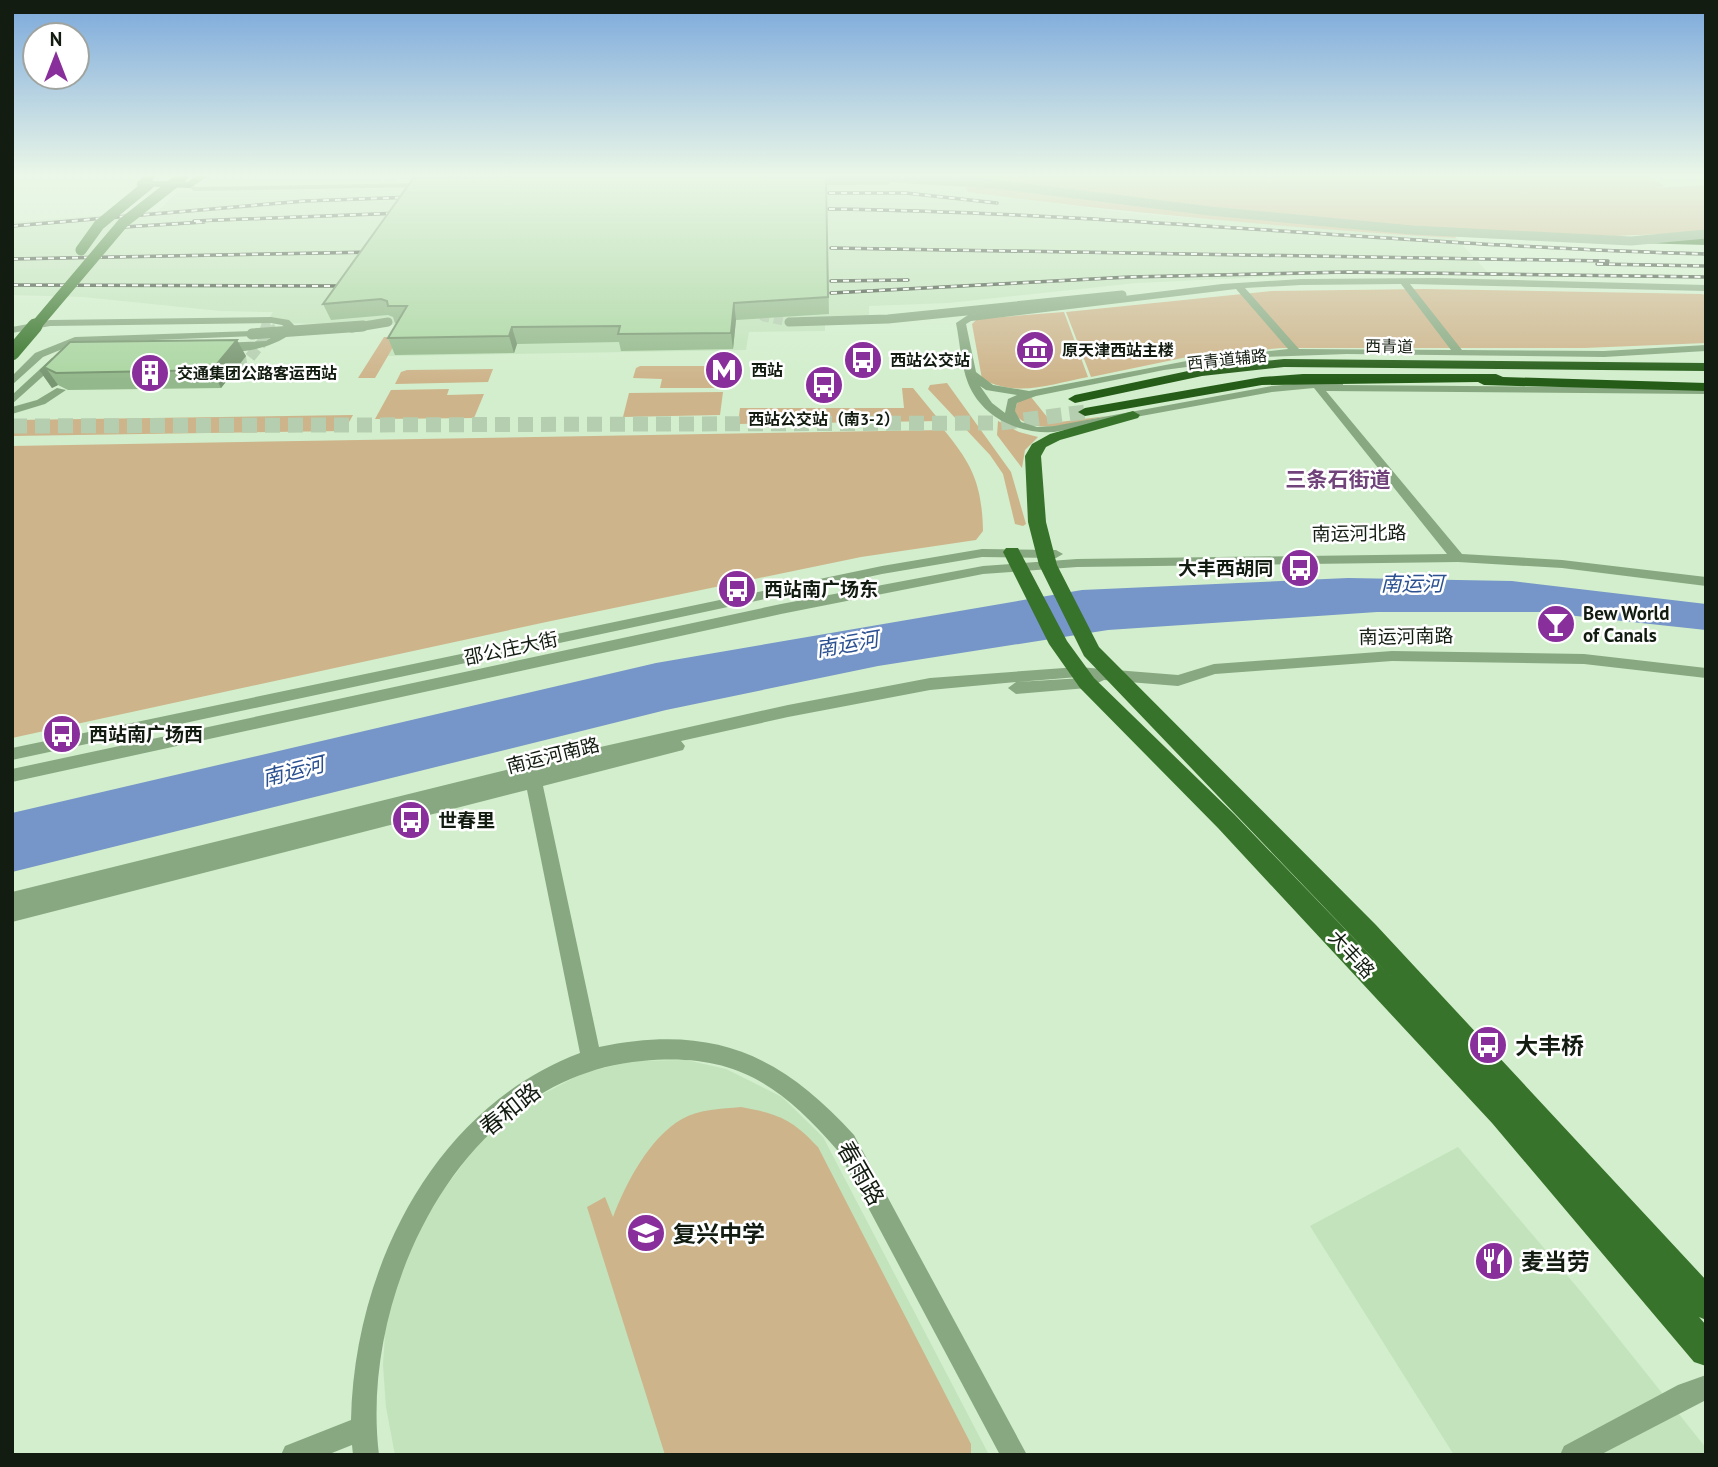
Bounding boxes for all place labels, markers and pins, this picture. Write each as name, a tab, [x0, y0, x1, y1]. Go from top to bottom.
museum icon: 原天津西站主楼	[1014, 329, 1056, 371]
bus stop icon: 西站公交站	[842, 339, 884, 381]
place label: 原天津西站主楼	[1062, 340, 1174, 360]
metro station icon: 西站	[703, 349, 745, 391]
place label: 西站公交站	[890, 350, 970, 370]
building icon: 交通集团公路客运西站	[129, 352, 171, 394]
place label: 西站	[751, 360, 783, 380]
place label: 交通集团公路客运西站	[177, 363, 337, 383]
bus stop icon: 西站公交站（南3-2）	[803, 364, 845, 406]
place label: 西站公交站（南3-2）	[748, 409, 900, 429]
bus stop icon: 大丰西胡同	[1279, 547, 1321, 589]
place label: 大丰西胡同	[1178, 556, 1273, 580]
bus stop icon: 西站南广场东	[716, 568, 758, 610]
place label: 西站南广场东	[764, 577, 878, 601]
place label: Bew World of Canals	[1583, 601, 1669, 647]
bar icon: Bew World of Canals	[1535, 603, 1577, 645]
bus stop icon: 西站南广场西	[41, 713, 83, 755]
place label: 西站南广场西	[89, 722, 203, 746]
bus stop icon: 世春里	[390, 799, 432, 841]
place label: 世春里	[438, 808, 495, 832]
bus stop icon: 大丰桥	[1467, 1024, 1509, 1066]
place label: 大丰桥	[1515, 1031, 1584, 1060]
school or university icon: 复兴中学	[625, 1212, 667, 1254]
place label: 复兴中学	[673, 1219, 765, 1248]
restaurant icon: 麦当劳	[1473, 1240, 1515, 1282]
place label: 麦当劳	[1521, 1247, 1590, 1276]

